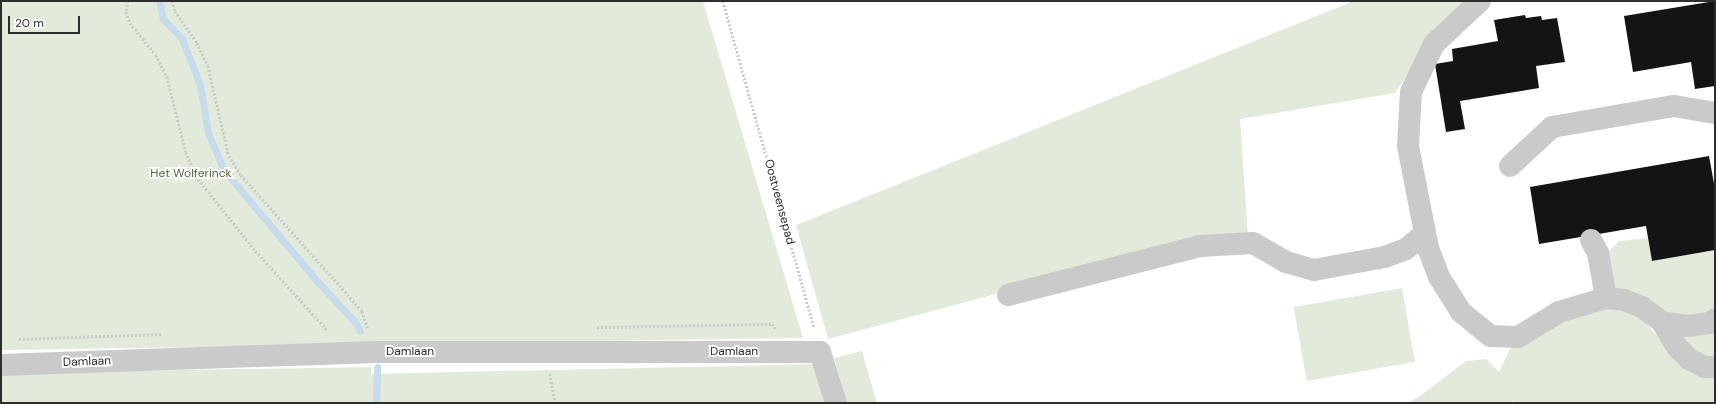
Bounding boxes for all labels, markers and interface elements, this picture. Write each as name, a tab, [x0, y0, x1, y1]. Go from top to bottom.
scale bar	[10, 8, 82, 34]
text: 20 m	[15, 15, 44, 31]
street label: Oostveensepad	[761, 158, 797, 246]
park label: Het Wolferinck	[150, 167, 232, 181]
street label: Damlaan	[386, 345, 434, 359]
street label: Damlaan	[710, 345, 758, 359]
street label: Damlaan	[63, 354, 111, 370]

